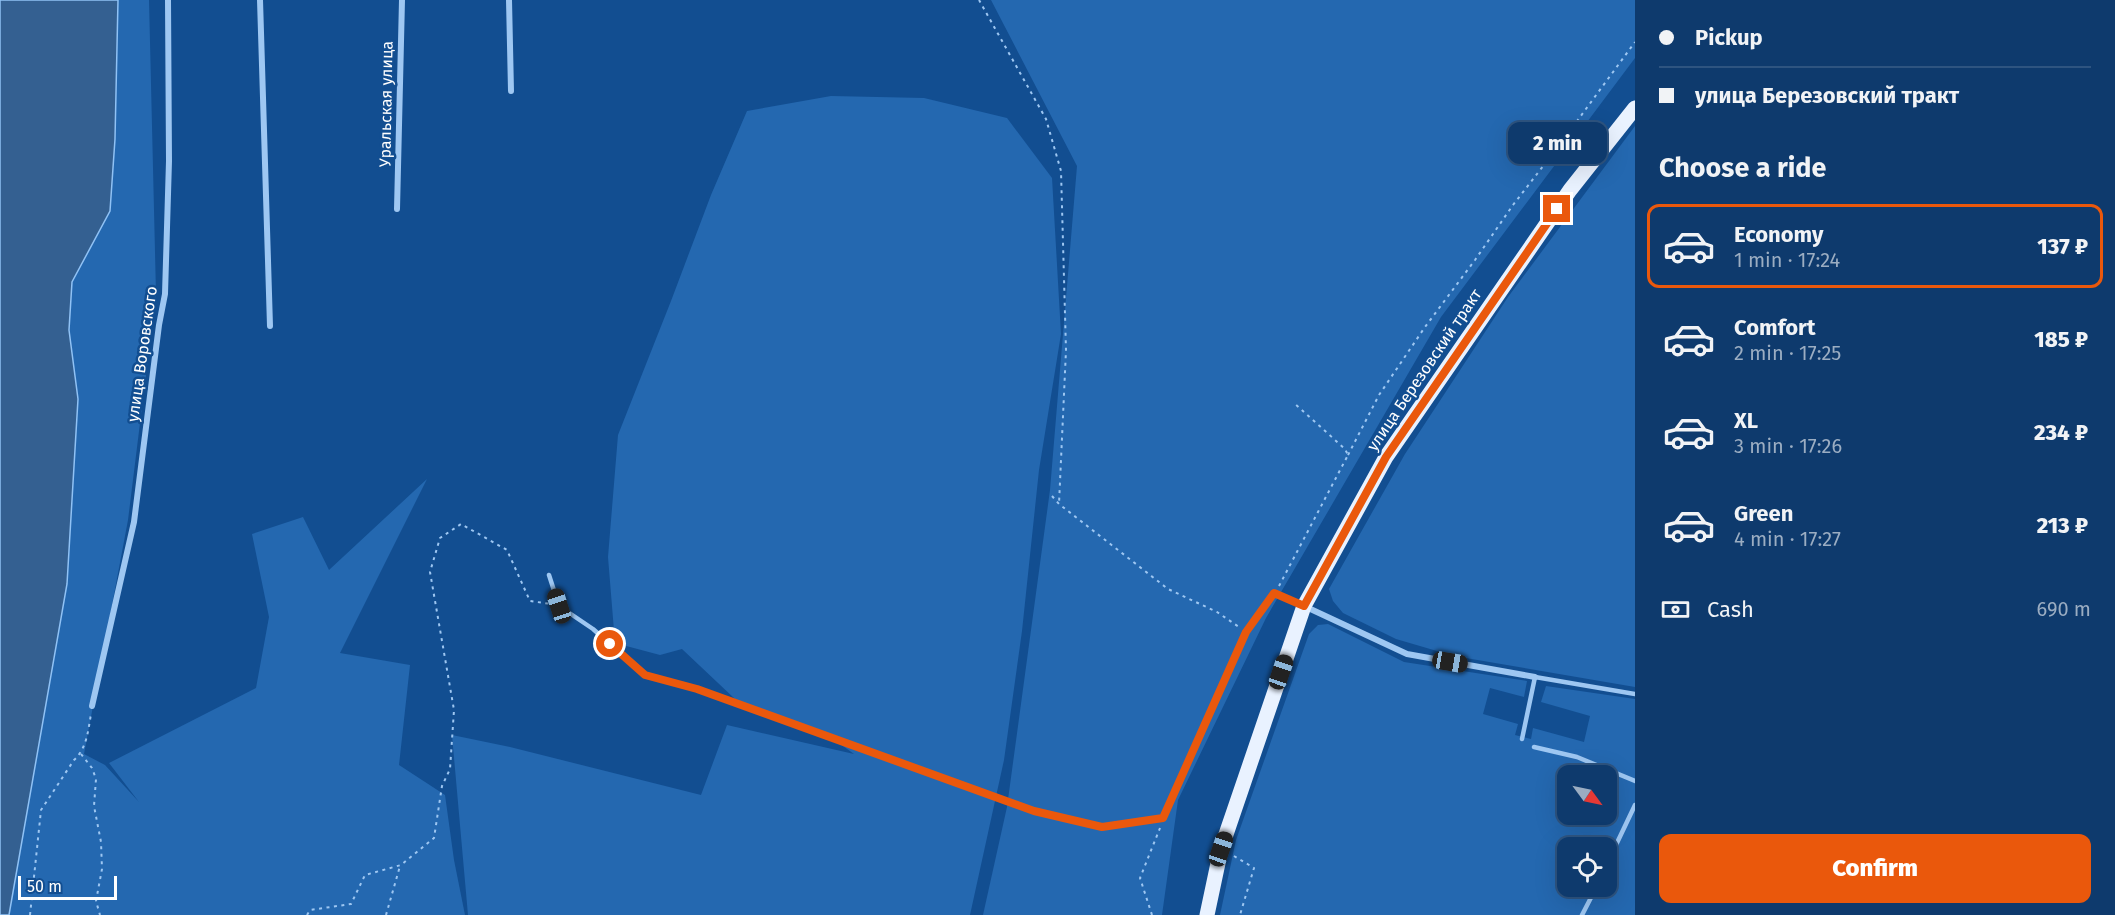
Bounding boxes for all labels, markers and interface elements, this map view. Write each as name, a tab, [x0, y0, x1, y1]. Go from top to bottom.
text: Pickup	[1695, 24, 1763, 51]
street label: Уральская улица	[375, 41, 397, 167]
text: улица Березовский тракт	[1695, 82, 1959, 109]
callout: 2 min	[1508, 122, 1606, 164]
text: 2 min	[1533, 131, 1582, 155]
text: Choose a ride	[1659, 152, 1826, 184]
route end	[1543, 195, 1570, 222]
icon: car	[1662, 219, 1716, 273]
text: Economy	[1734, 221, 1823, 248]
text: 137 ₽	[2037, 233, 2088, 260]
text: 1 min · 17:24	[1734, 248, 1840, 272]
street label: улица Воровского	[123, 285, 161, 423]
street label: улица Березовский тракт	[1363, 285, 1486, 455]
icon: car	[1662, 312, 1716, 366]
text: Comfort	[1734, 314, 1815, 341]
text: 185 ₽	[2034, 326, 2088, 353]
text: 2 min · 17:25	[1734, 341, 1841, 365]
icon: car	[1662, 405, 1716, 459]
text: XL	[1734, 407, 1758, 434]
text: 234 ₽	[2034, 419, 2088, 446]
text: 3 min · 17:26	[1734, 434, 1842, 458]
icon: car	[1662, 498, 1716, 552]
text: Green	[1734, 500, 1793, 527]
text: 213 ₽	[2037, 512, 2088, 539]
text: 4 min · 17:27	[1734, 527, 1841, 551]
car	[545, 586, 573, 626]
icon: cash	[1659, 593, 1692, 626]
text: Cash	[1707, 596, 1754, 623]
text: 690 m	[2037, 597, 2091, 621]
route start	[596, 630, 623, 657]
car	[1431, 650, 1469, 674]
car	[1267, 652, 1295, 692]
north arrow	[1557, 765, 1617, 825]
map controls	[1557, 765, 1617, 897]
car	[1207, 829, 1235, 869]
button: Confirm	[1659, 834, 2091, 903]
button: locate	[1557, 837, 1617, 897]
scale bar	[18, 873, 117, 900]
text: 50 m	[27, 877, 62, 896]

